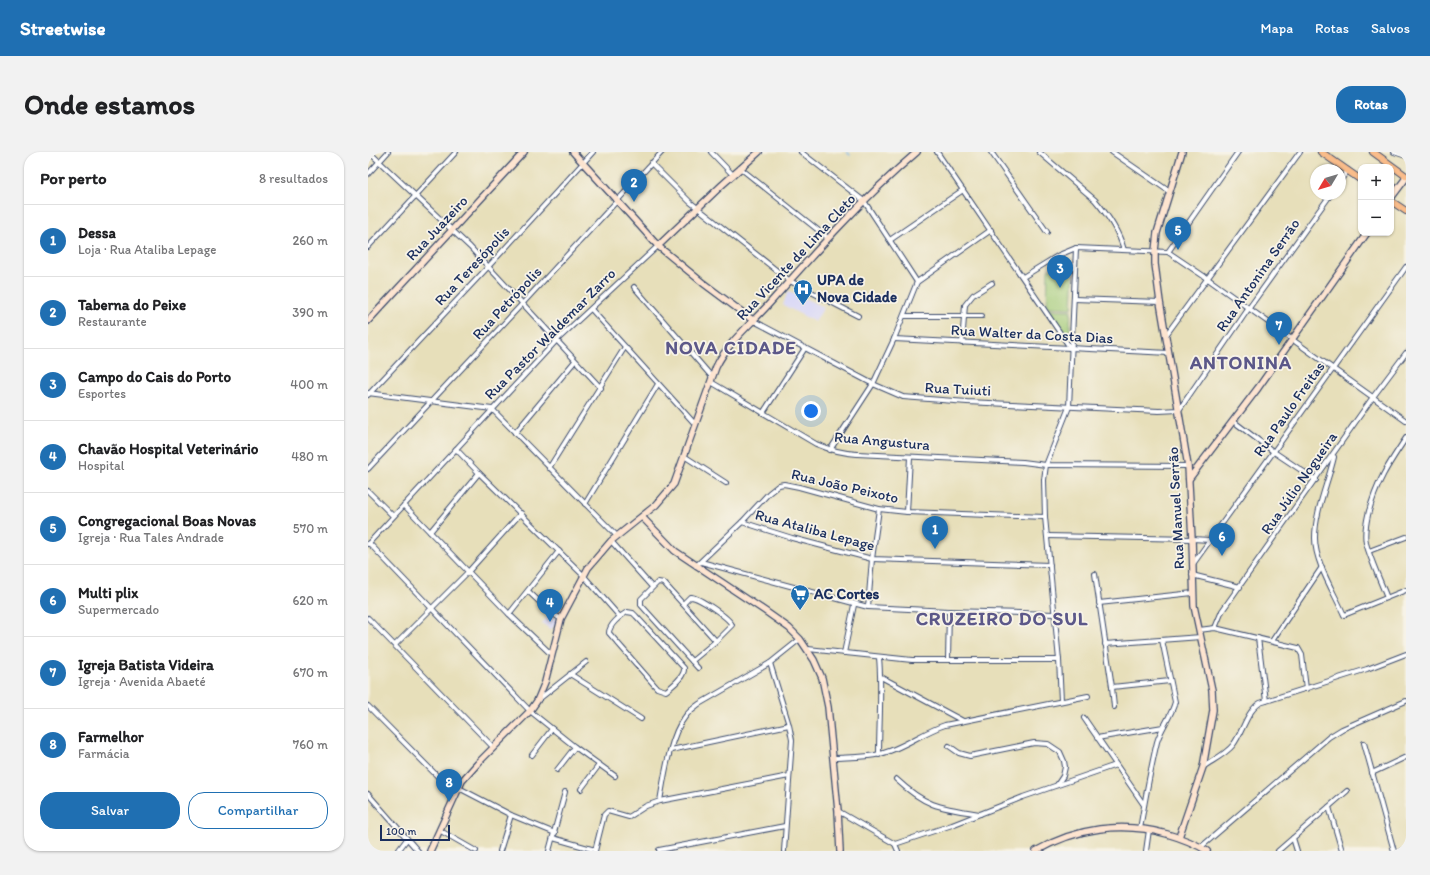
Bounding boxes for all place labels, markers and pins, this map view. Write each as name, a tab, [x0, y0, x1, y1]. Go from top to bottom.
pin: 2	[621, 169, 647, 202]
pin: 5	[1165, 217, 1191, 250]
pin: 3	[1047, 255, 1073, 288]
place label: UPA de Nova Cidade	[817, 271, 897, 306]
hospital icon: UPA de Nova Cidade	[792, 278, 814, 306]
pin: 7	[1266, 312, 1292, 345]
pin: 1	[922, 516, 948, 549]
pin: 6	[1209, 523, 1235, 556]
supermarket icon: AC Cortes	[789, 583, 811, 611]
place label: AC Cortes	[813, 585, 880, 603]
pin: 4	[537, 589, 563, 622]
pin: 8	[436, 769, 462, 802]

